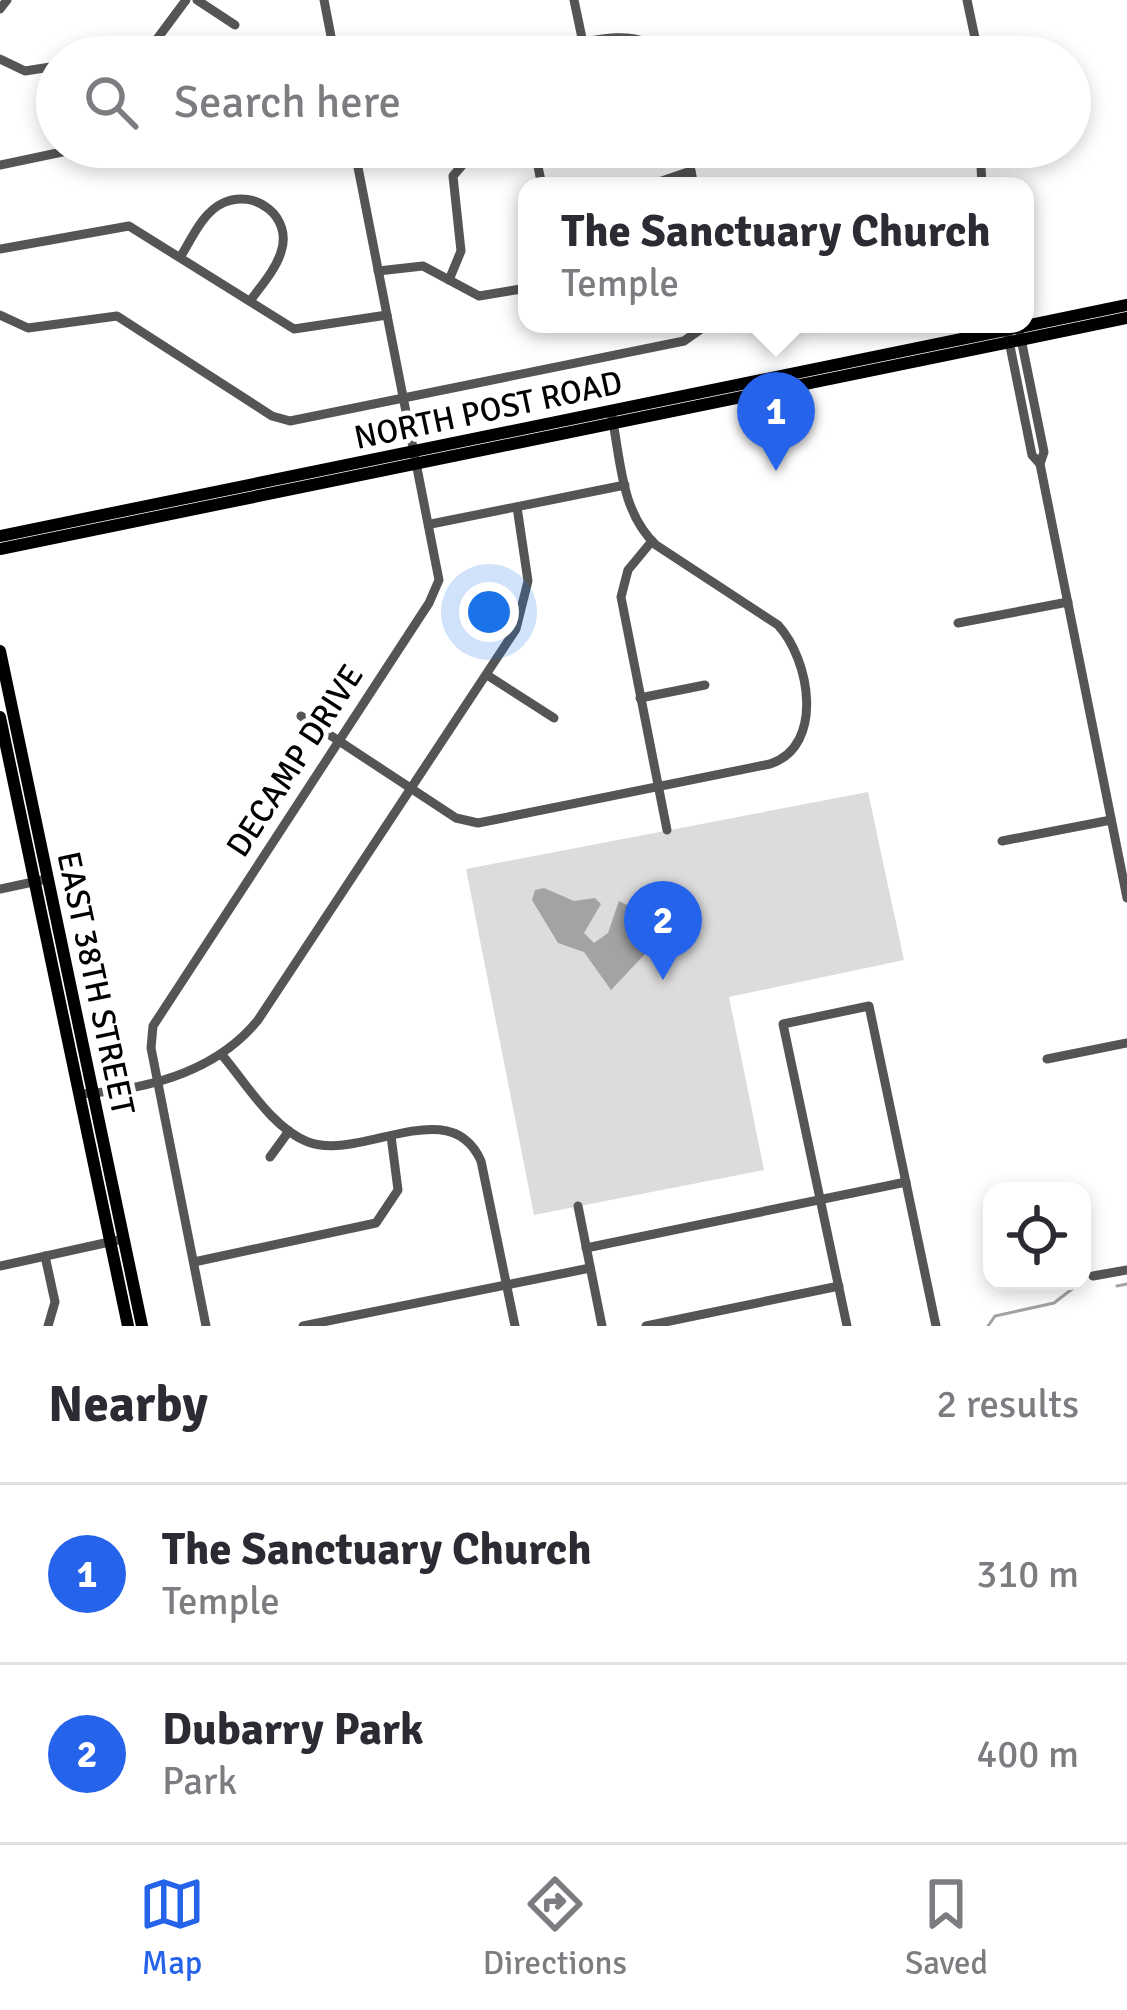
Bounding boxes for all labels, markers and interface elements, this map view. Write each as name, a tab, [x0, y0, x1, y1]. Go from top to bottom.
search box	[36, 36, 1091, 168]
icon: search	[78, 69, 144, 135]
text: Search here	[174, 75, 401, 130]
popup	[518, 177, 1034, 333]
text: The Sanctuary Church	[561, 204, 991, 259]
text: Temple	[561, 259, 679, 307]
street label: NORTH POST ROAD	[351, 362, 626, 459]
pin: 1	[737, 372, 815, 471]
your location	[459, 582, 519, 642]
street label: DECAMP DRIVE	[218, 657, 373, 865]
street label: EAST 38TH STREET	[48, 848, 143, 1119]
pin: 2	[624, 881, 702, 980]
map controls	[983, 1182, 1091, 1290]
button: locate	[983, 1182, 1091, 1290]
text: Nearby	[48, 1373, 208, 1436]
text: 2 results	[936, 1380, 1079, 1428]
text: The Sanctuary Church	[162, 1522, 592, 1577]
text: 1	[76, 1550, 98, 1598]
text: 310 m	[976, 1550, 1079, 1598]
text: Temple	[162, 1577, 280, 1625]
text: Dubarry Park	[162, 1702, 424, 1757]
text: 2	[76, 1730, 98, 1778]
text: 400 m	[976, 1730, 1079, 1778]
text: Park	[162, 1757, 237, 1805]
tab: Map	[139, 1871, 205, 1984]
tab: Directions	[483, 1871, 627, 1984]
tab: Saved	[905, 1871, 988, 1984]

